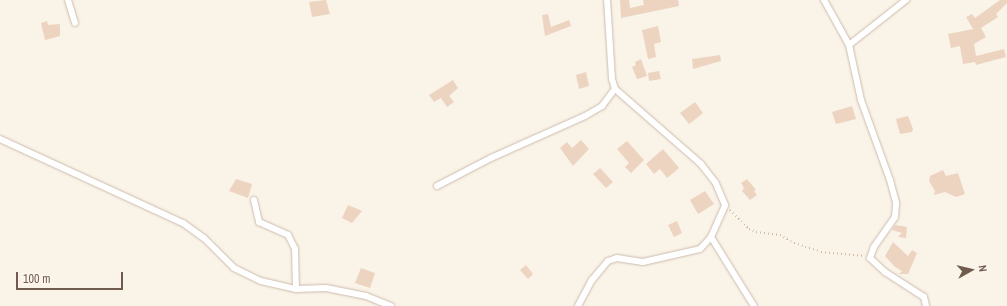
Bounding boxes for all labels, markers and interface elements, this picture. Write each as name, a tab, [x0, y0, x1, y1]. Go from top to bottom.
north arrow	[951, 250, 991, 290]
scale bar	[18, 264, 125, 290]
text: N	[975, 264, 990, 273]
text: 100 m	[23, 271, 50, 287]

